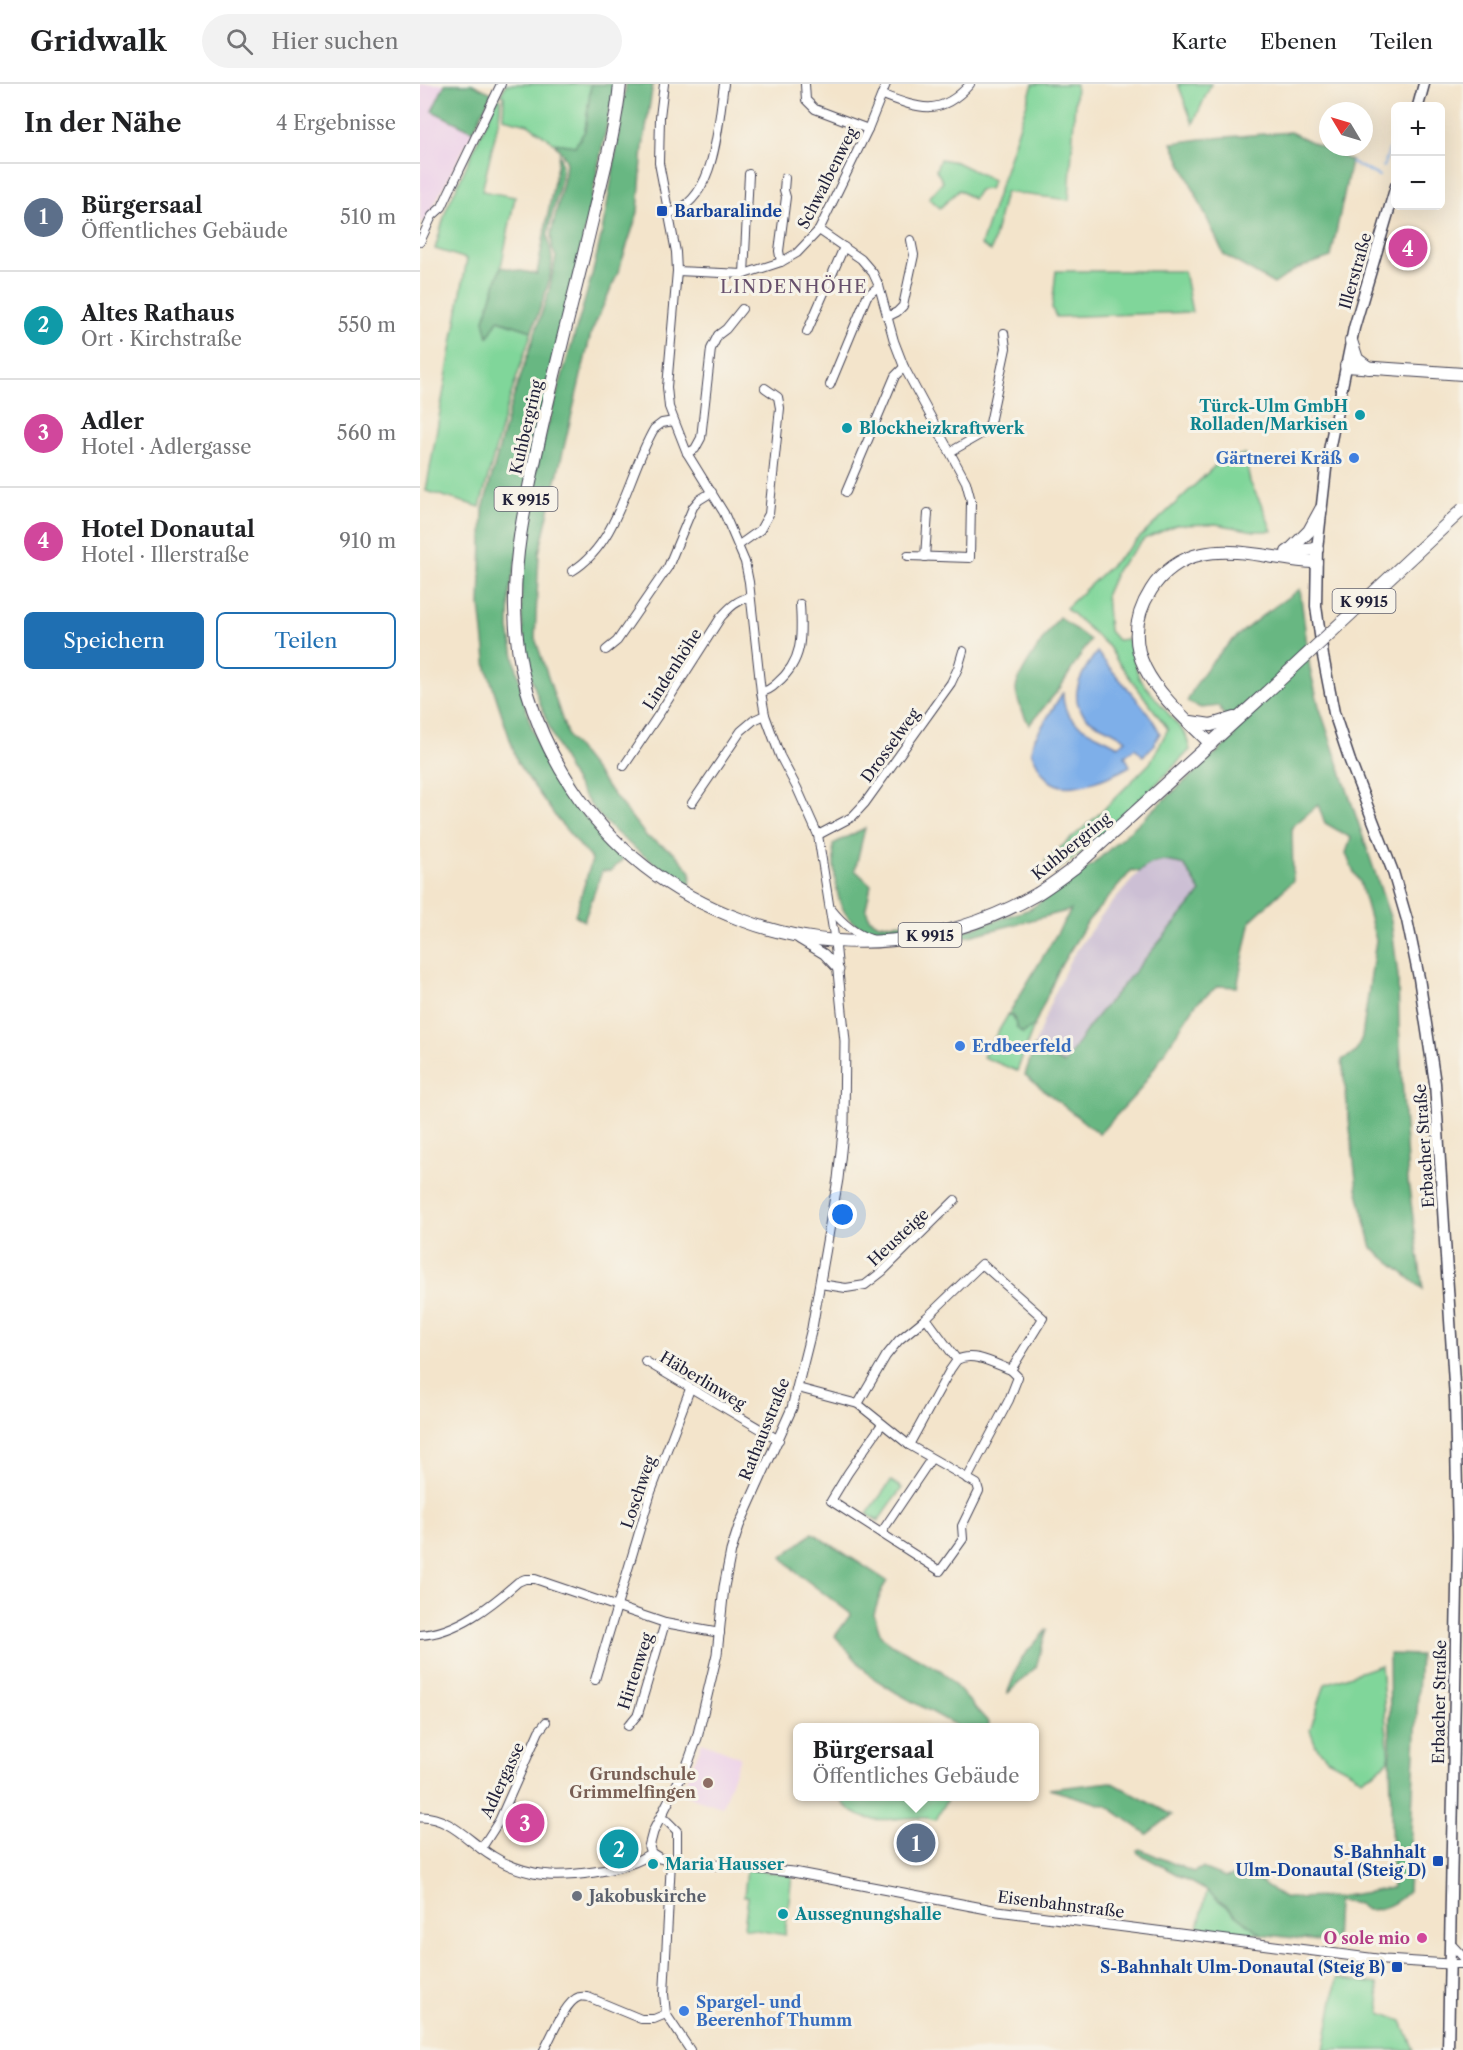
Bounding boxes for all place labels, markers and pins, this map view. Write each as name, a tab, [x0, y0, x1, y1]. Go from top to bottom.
place label: Barbaralinde	[674, 201, 783, 221]
marker: Barbaralinde	[655, 204, 669, 218]
pin: 4	[1388, 226, 1428, 270]
place label: Türck-Ulm GmbH Rolladen/Markisen	[1190, 396, 1348, 434]
marker: Türck-Ulm GmbH Rolladen/Markisen	[1353, 408, 1367, 422]
place label: Blockheizkraftwerk	[859, 418, 1025, 438]
marker: Blockheizkraftwerk	[840, 421, 854, 435]
place label: Gärtnerei Kräß	[1216, 448, 1342, 468]
marker: Gärtnerei Kräß	[1347, 451, 1361, 465]
place label: Erdbeerfeld	[972, 1036, 1072, 1056]
marker: Erdbeerfeld	[953, 1039, 967, 1053]
place label: Grundschule Grimmelfingen	[569, 1764, 696, 1802]
marker: Grundschule Grimmelfingen	[701, 1776, 715, 1790]
pin: 3	[506, 1800, 544, 1846]
pin: 1	[896, 1820, 936, 1866]
pin: 2	[600, 1826, 638, 1872]
place label: S-Bahnhalt Ulm-Donautal (Steig D)	[1236, 1842, 1427, 1880]
place label: Maria Hausser	[665, 1854, 784, 1874]
marker: S-Bahnhalt Ulm-Donautal (Steig D)	[1431, 1854, 1445, 1868]
marker: Maria Hausser	[646, 1857, 660, 1871]
place label: Jakobuskirche	[586, 1886, 707, 1906]
marker: Jakobuskirche	[570, 1889, 584, 1903]
place label: Aussegnungshalle	[794, 1904, 942, 1924]
marker: Aussegnungshalle	[776, 1907, 790, 1921]
place label: O sole mio	[1324, 1928, 1410, 1948]
marker: O sole mio	[1415, 1931, 1429, 1945]
place label: S-Bahnhalt Ulm-Donautal (Steig B)	[1100, 1957, 1385, 1977]
marker: S-Bahnhalt Ulm-Donautal (Steig B)	[1390, 1960, 1404, 1974]
place label: Spargel- und Beerenhof Thumm	[696, 1992, 852, 2030]
marker: Spargel- und Beerenhof Thumm	[677, 2004, 691, 2018]

